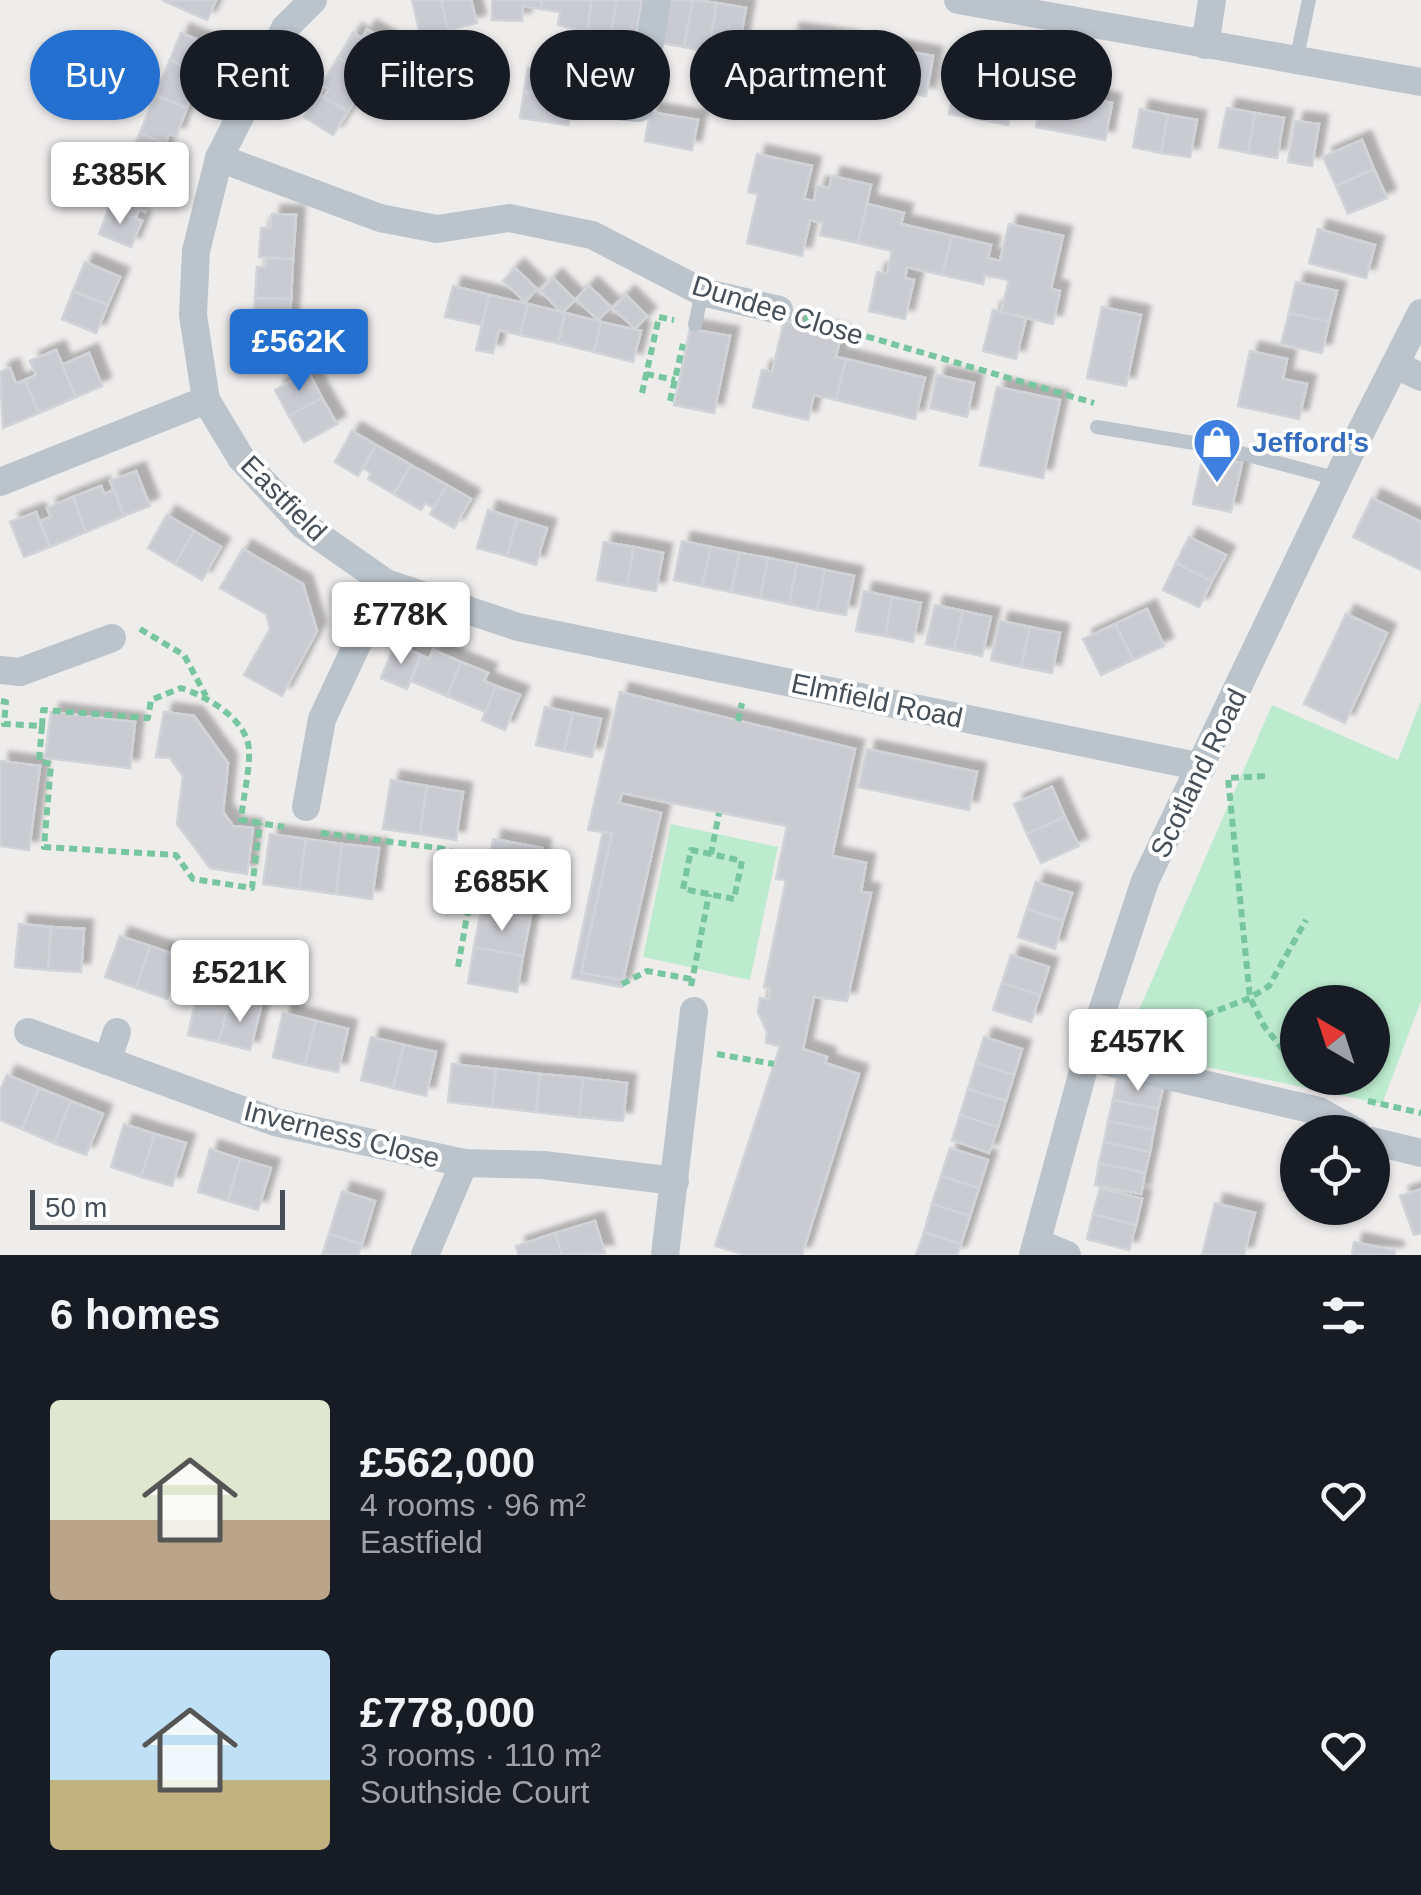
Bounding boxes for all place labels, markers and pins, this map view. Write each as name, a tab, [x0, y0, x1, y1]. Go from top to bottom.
pin: £385K	[50, 142, 190, 227]
pin: £562K	[229, 309, 369, 394]
shop icon: Jefford's	[1191, 416, 1243, 484]
place label: Jefford's	[1252, 427, 1369, 458]
pin: £778K	[331, 582, 471, 667]
pin: £685K	[432, 849, 572, 934]
pin: £521K	[170, 940, 310, 1025]
pin: £457K	[1068, 1009, 1208, 1094]

